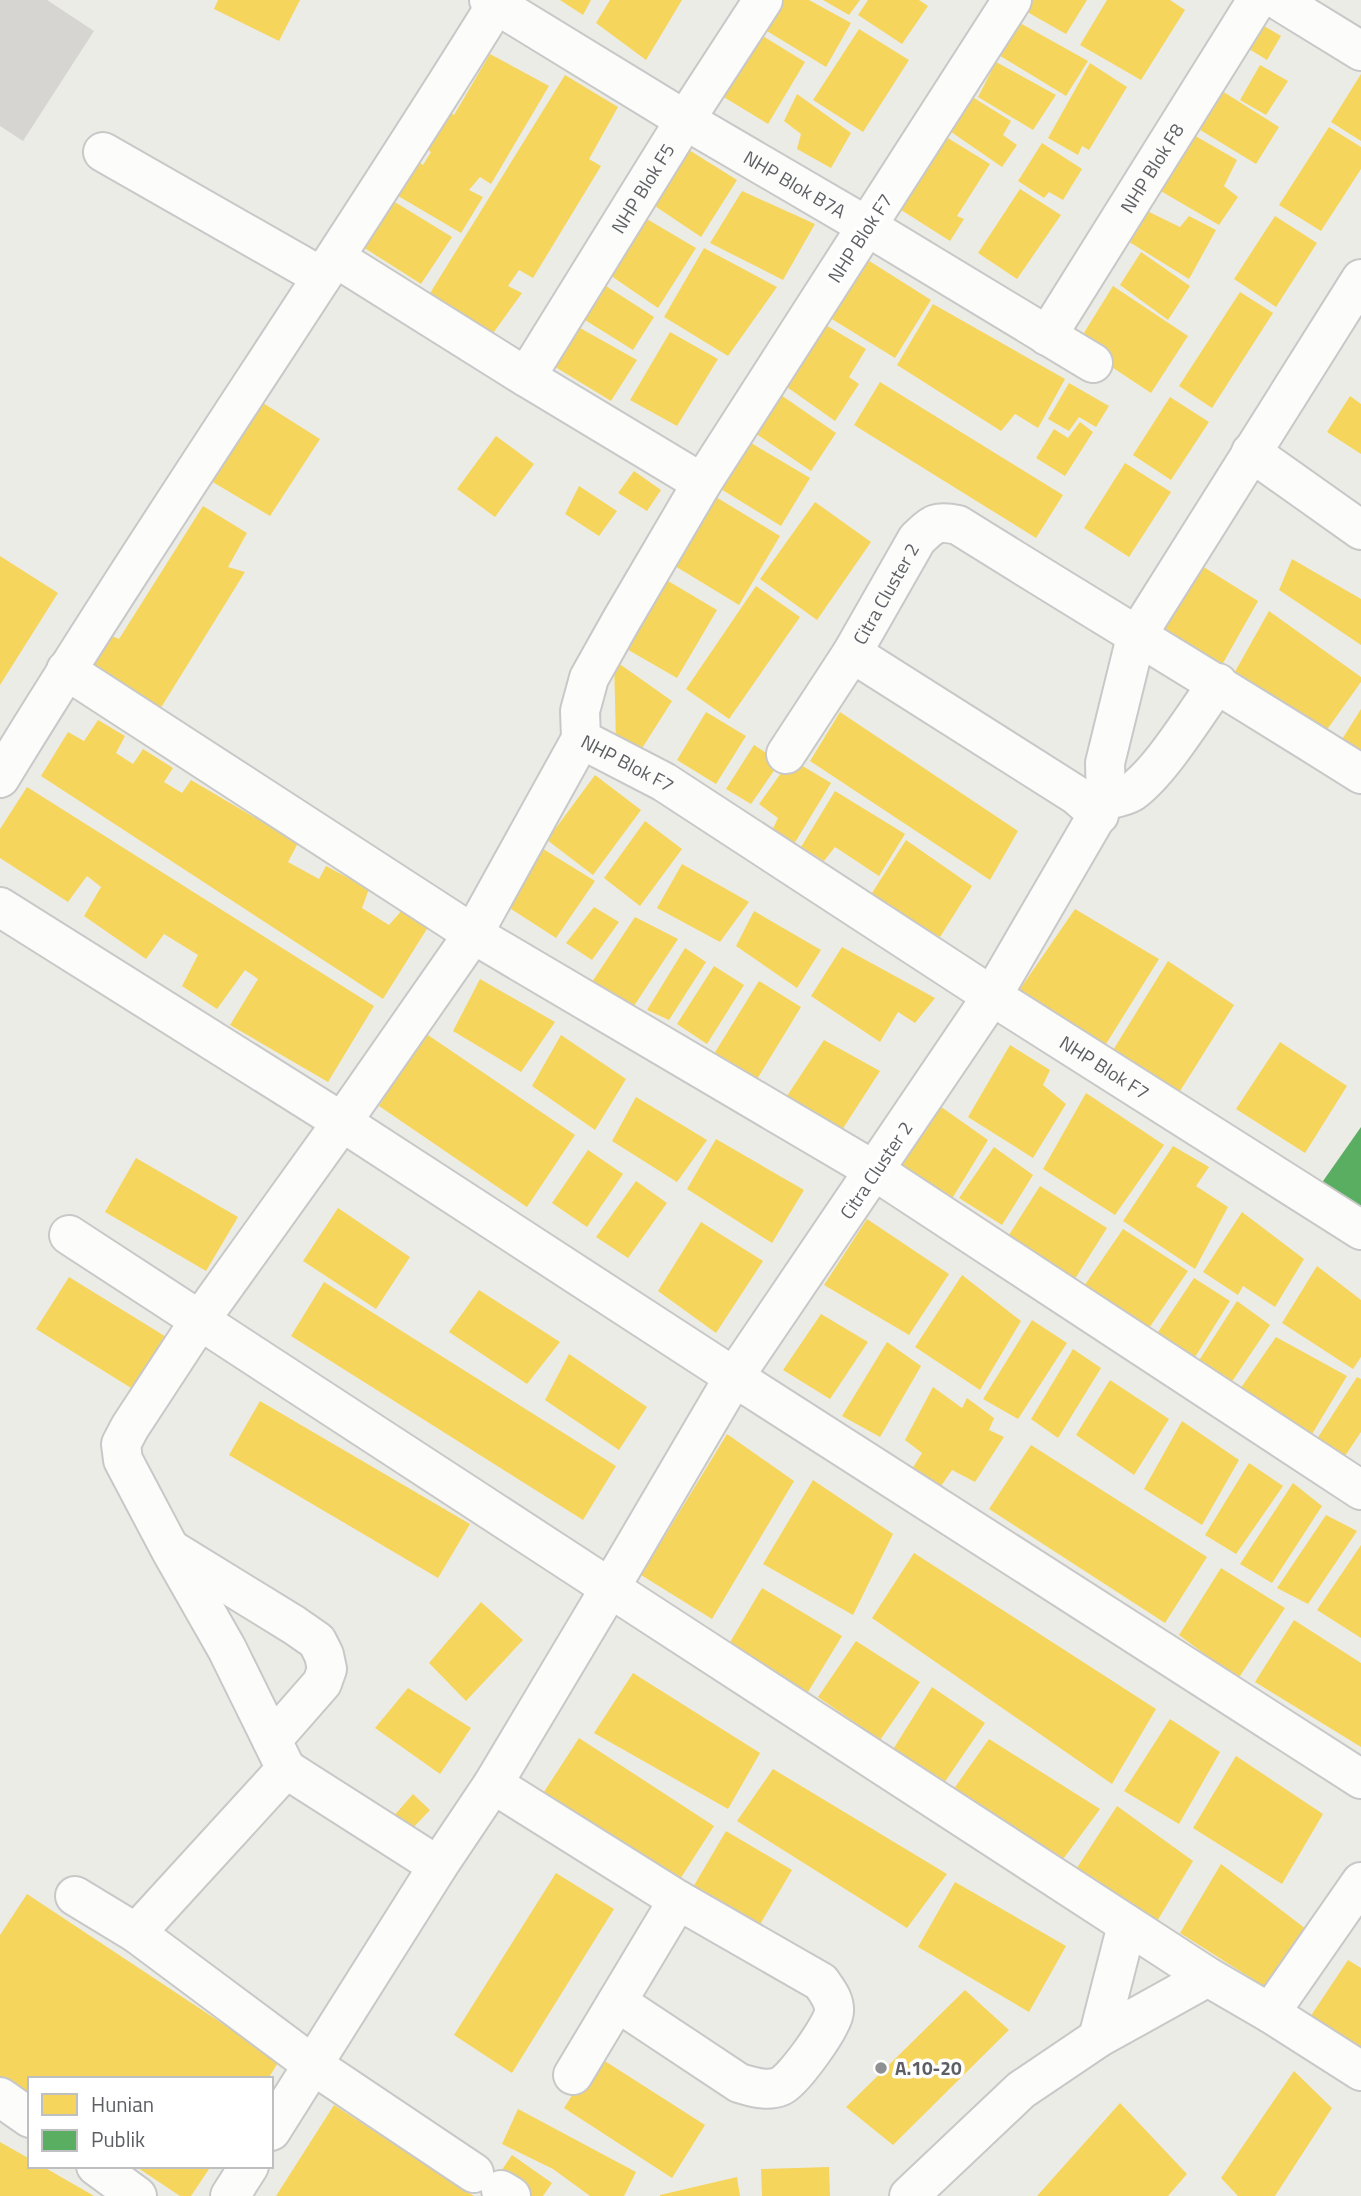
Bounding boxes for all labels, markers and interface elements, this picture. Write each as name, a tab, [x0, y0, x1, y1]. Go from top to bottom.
street label: NHP Blok F8	[1112, 117, 1191, 218]
street label: NHP Blok F5	[603, 137, 681, 239]
street label: NHP Blok B7A	[738, 142, 852, 225]
street label: NHP Blok F7	[820, 187, 899, 288]
street label: Citra Cluster 2	[845, 537, 926, 650]
street label: NHP Blok F7	[576, 727, 680, 799]
street label: NHP Blok F7	[1054, 1028, 1155, 1106]
street label: Citra Cluster 2	[832, 1115, 919, 1225]
place label: A.10-20	[895, 2053, 962, 2082]
marker: A.10-20	[873, 2060, 889, 2076]
legend	[28, 2077, 273, 2168]
text: Hunian	[91, 2088, 154, 2120]
text: Publik	[91, 2123, 145, 2155]

